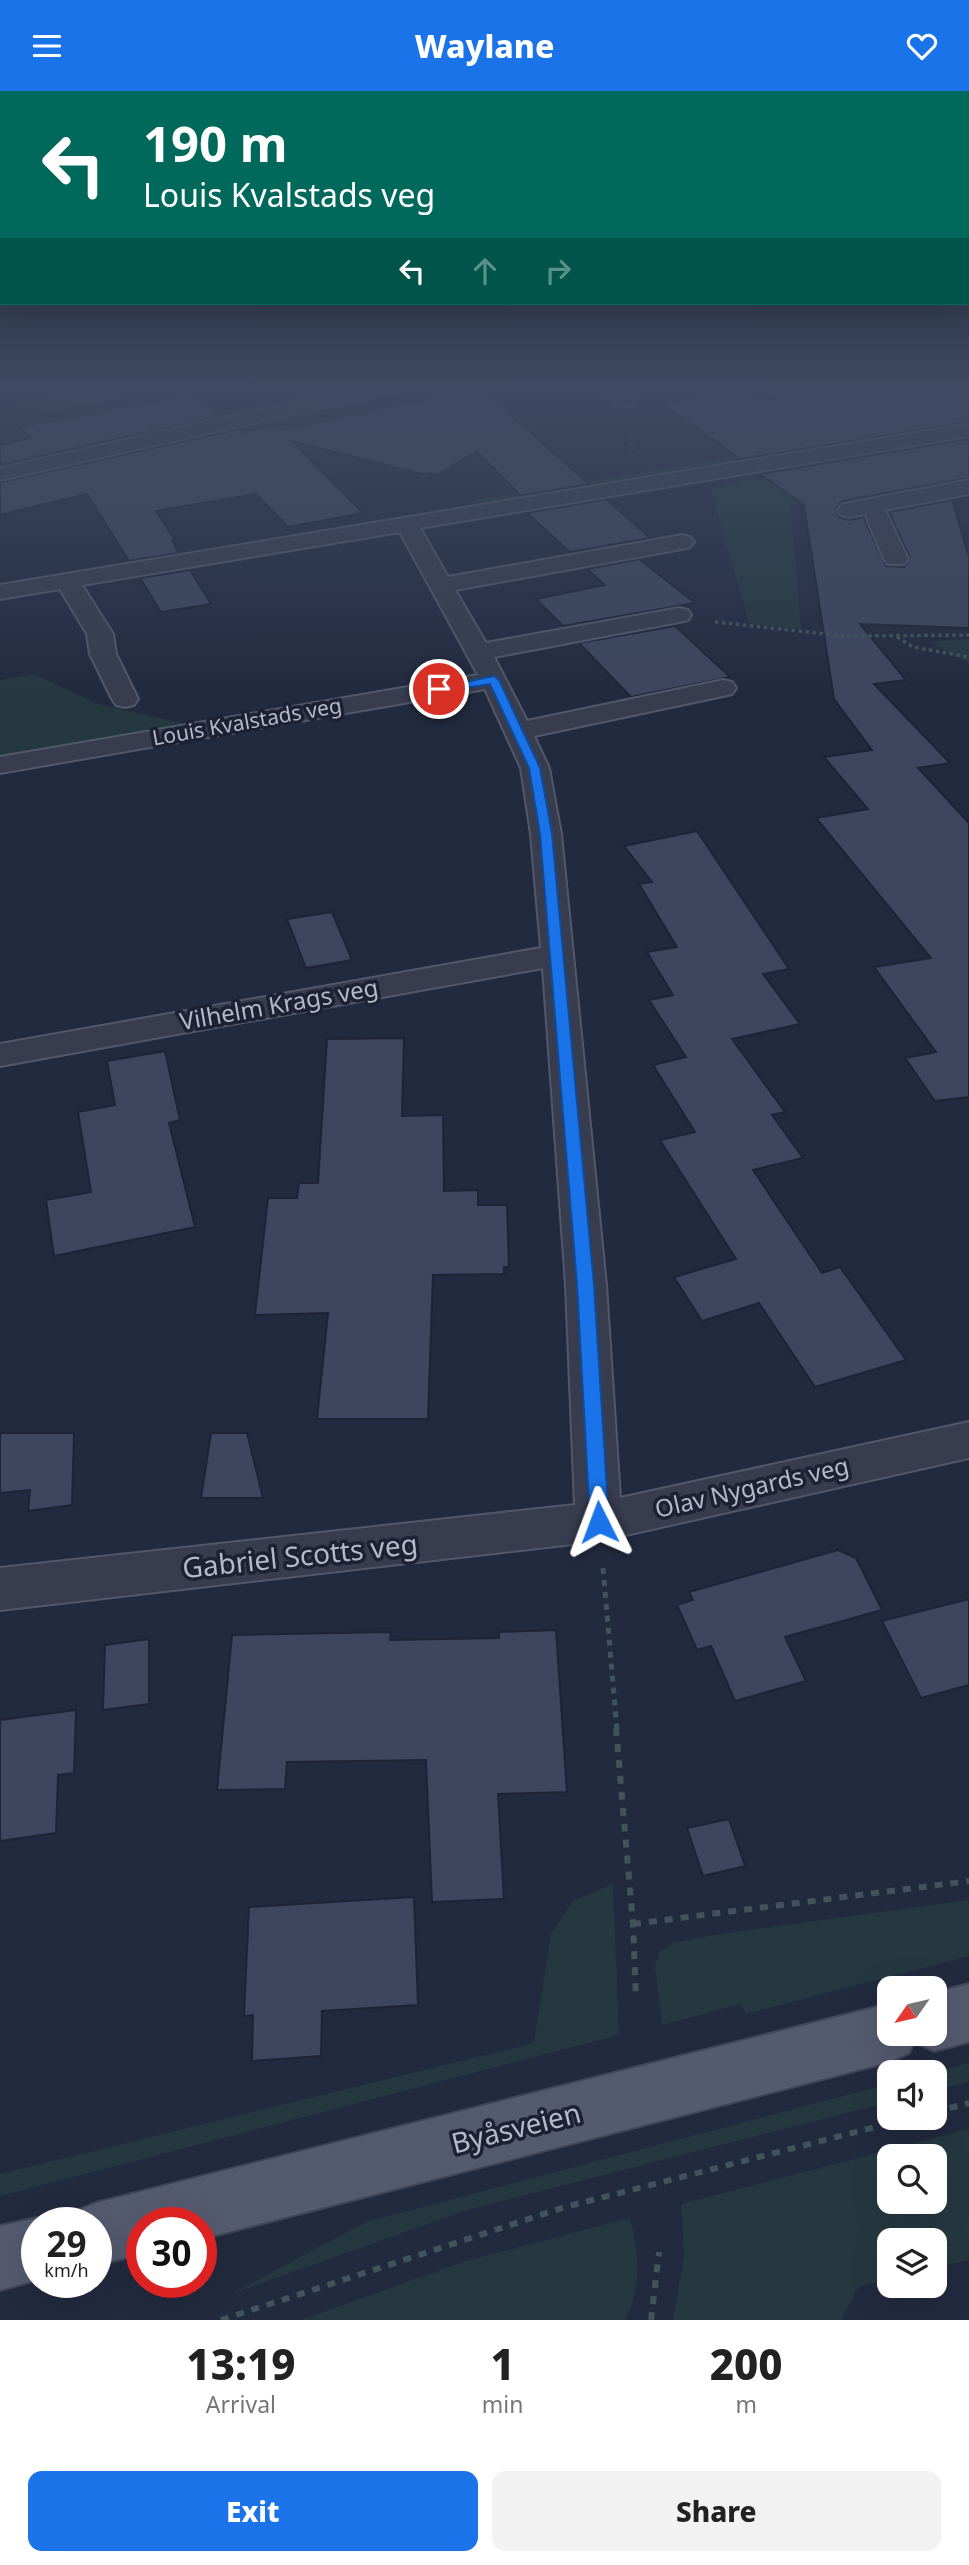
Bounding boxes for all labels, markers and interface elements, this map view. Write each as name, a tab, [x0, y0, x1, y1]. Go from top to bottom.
text: Waylane	[415, 24, 554, 67]
icon: menu	[28, 27, 66, 65]
icon: heart	[903, 27, 941, 65]
text: 190 m	[143, 110, 288, 176]
icon: left	[28, 119, 119, 210]
text: Louis Kvalstads veg	[143, 173, 435, 216]
icon: left	[393, 252, 431, 290]
icon: ahead	[466, 252, 504, 290]
icon: right	[539, 252, 577, 290]
pin	[409, 659, 469, 719]
icon: arrive	[420, 670, 458, 708]
street label: Louis Kvalstads veg	[150, 691, 344, 751]
street label: Vilhelm Krags veg	[177, 970, 380, 1037]
street label: Olav Nygards veg	[652, 1448, 852, 1525]
position arrow	[562, 1485, 636, 1559]
street label: Gabriel Scotts veg	[180, 1524, 419, 1586]
north arrow	[877, 1976, 947, 2046]
map controls	[877, 1976, 947, 2298]
button: sound	[877, 2060, 947, 2130]
street label: Byåsveien	[447, 2093, 584, 2161]
button: search	[877, 2144, 947, 2214]
speed limit sign: 30	[126, 2207, 217, 2298]
text: 29	[46, 2220, 87, 2267]
button: layers	[877, 2228, 947, 2298]
text: km/h	[44, 2258, 89, 2282]
text: 13:19	[186, 2335, 295, 2392]
text: 1	[490, 2335, 515, 2392]
text: 200	[710, 2335, 783, 2392]
text: Arrival	[206, 2388, 276, 2420]
text: min	[482, 2388, 523, 2420]
text: m	[735, 2388, 757, 2420]
button: Exit	[28, 2471, 478, 2551]
button: Share	[492, 2471, 941, 2551]

